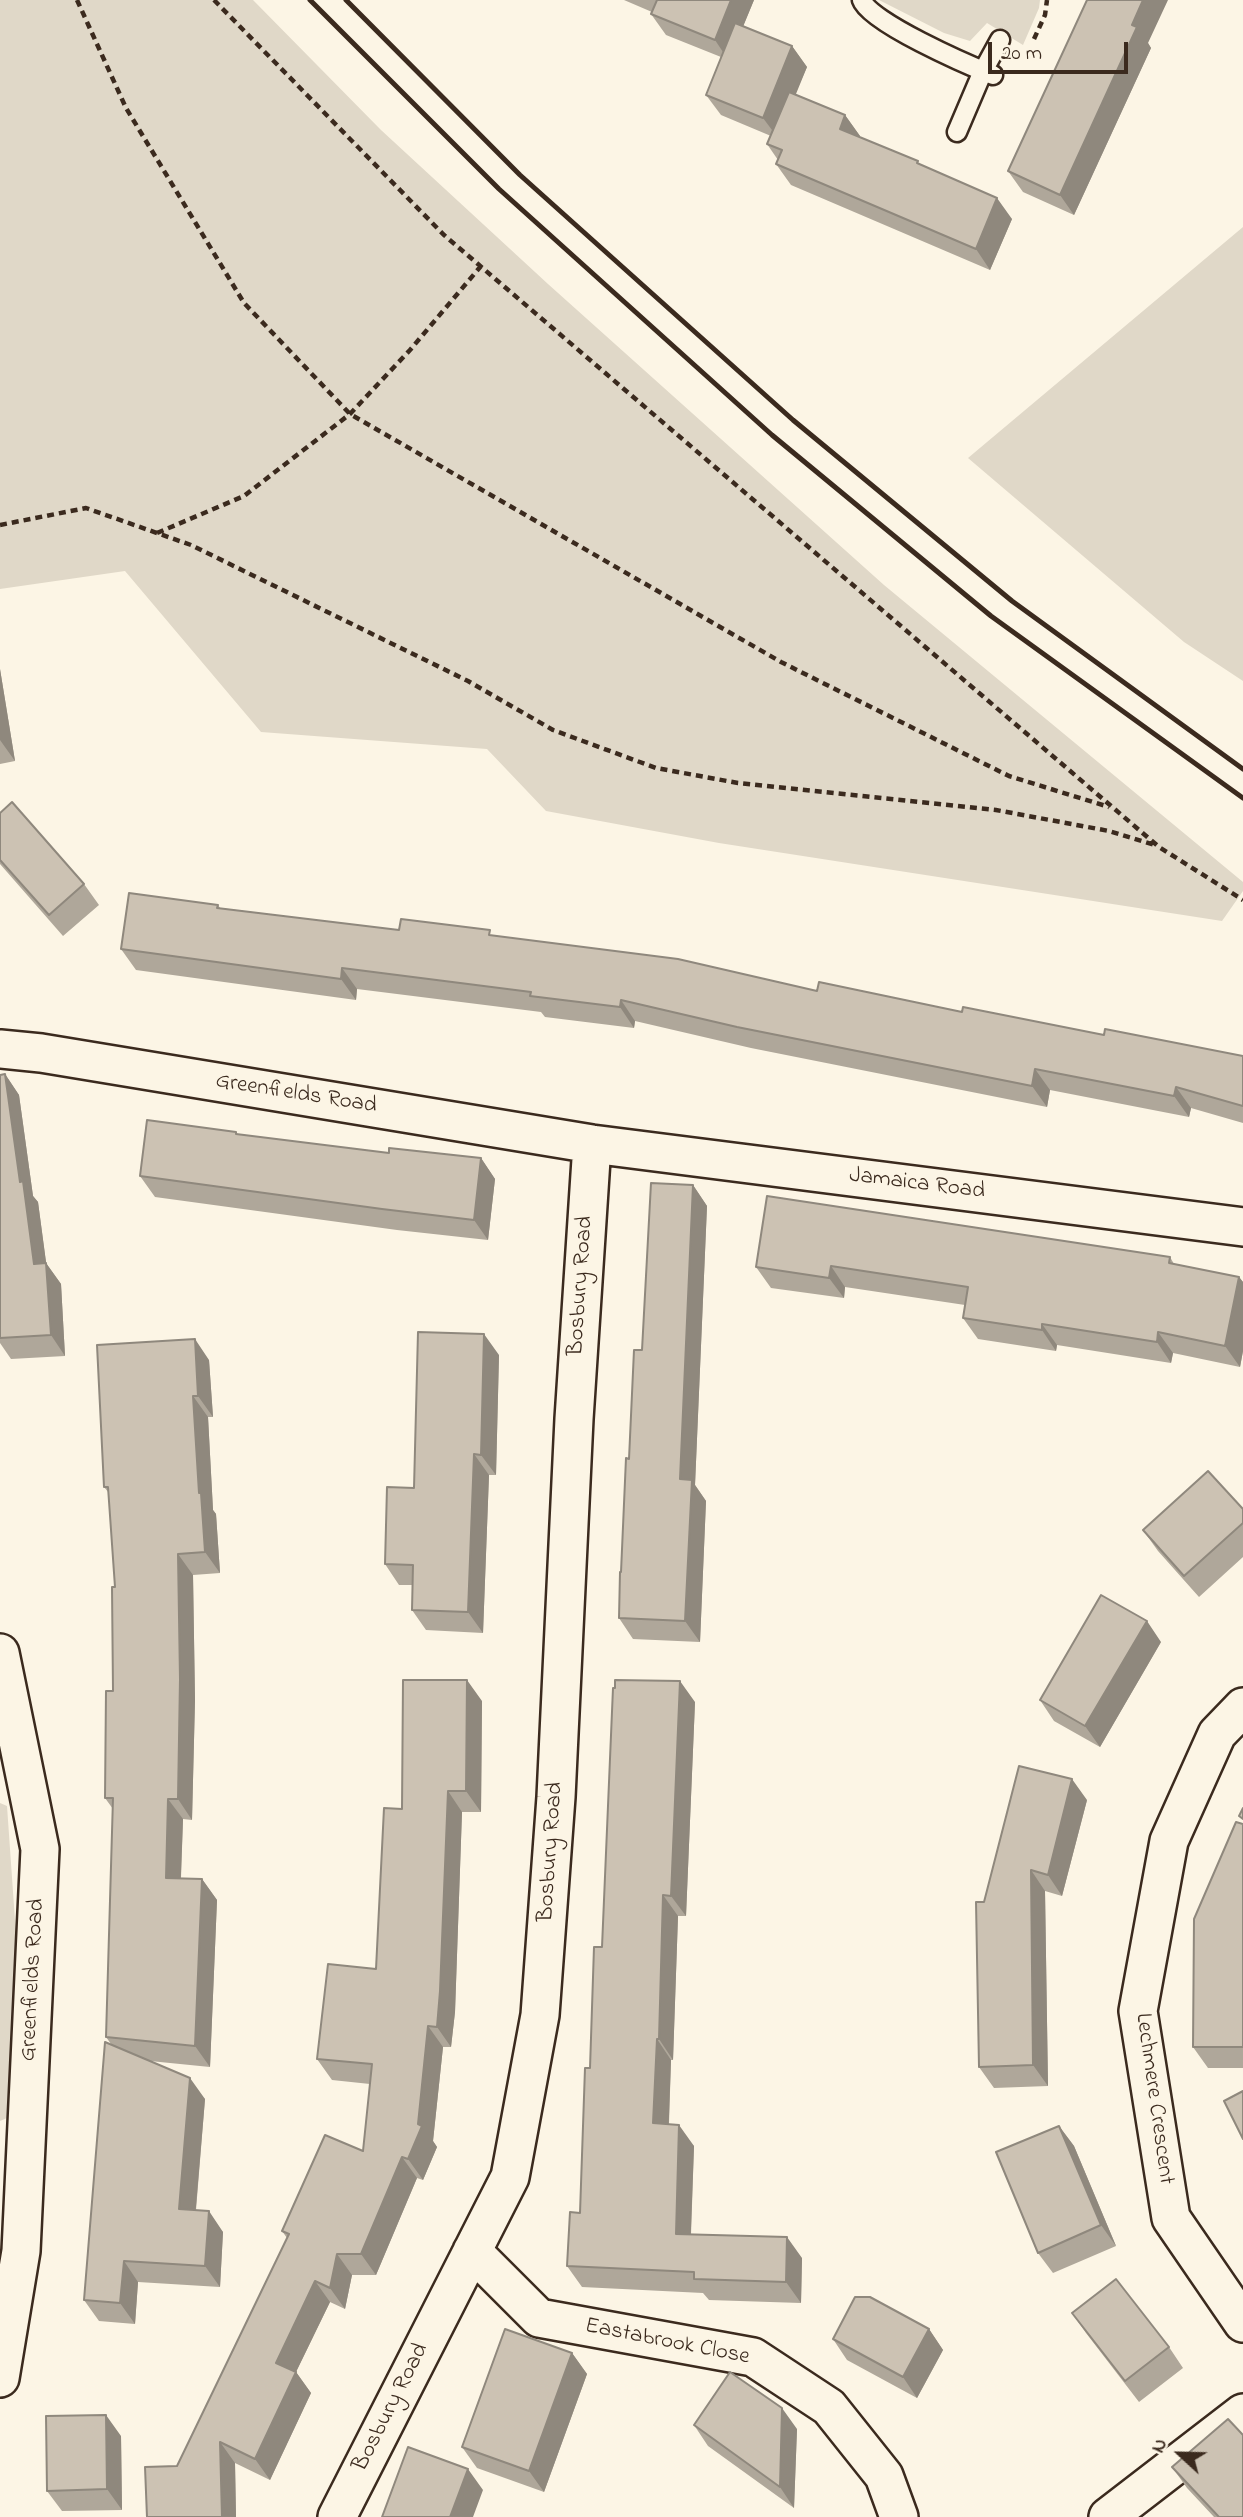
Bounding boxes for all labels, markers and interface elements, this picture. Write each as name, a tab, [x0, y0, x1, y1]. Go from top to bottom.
scale bar	[991, 28, 1131, 72]
text: 20 m	[1001, 39, 1042, 69]
street label: Greenfields Road	[213, 1069, 379, 1121]
street label: Jamaica Road	[848, 1163, 986, 1207]
street label: Bosbury Road	[563, 1215, 601, 1357]
street label: Bosbury Road	[533, 1781, 571, 1923]
street label: Greenfields Road	[16, 1898, 52, 2062]
street label: Lechmere Crescent	[1127, 2012, 1179, 2186]
street label: Eastabrook Close	[582, 2314, 752, 2372]
street label: Bosbury Road	[348, 2339, 436, 2477]
north arrow	[1145, 2419, 1215, 2489]
text: N	[1145, 2435, 1175, 2457]

